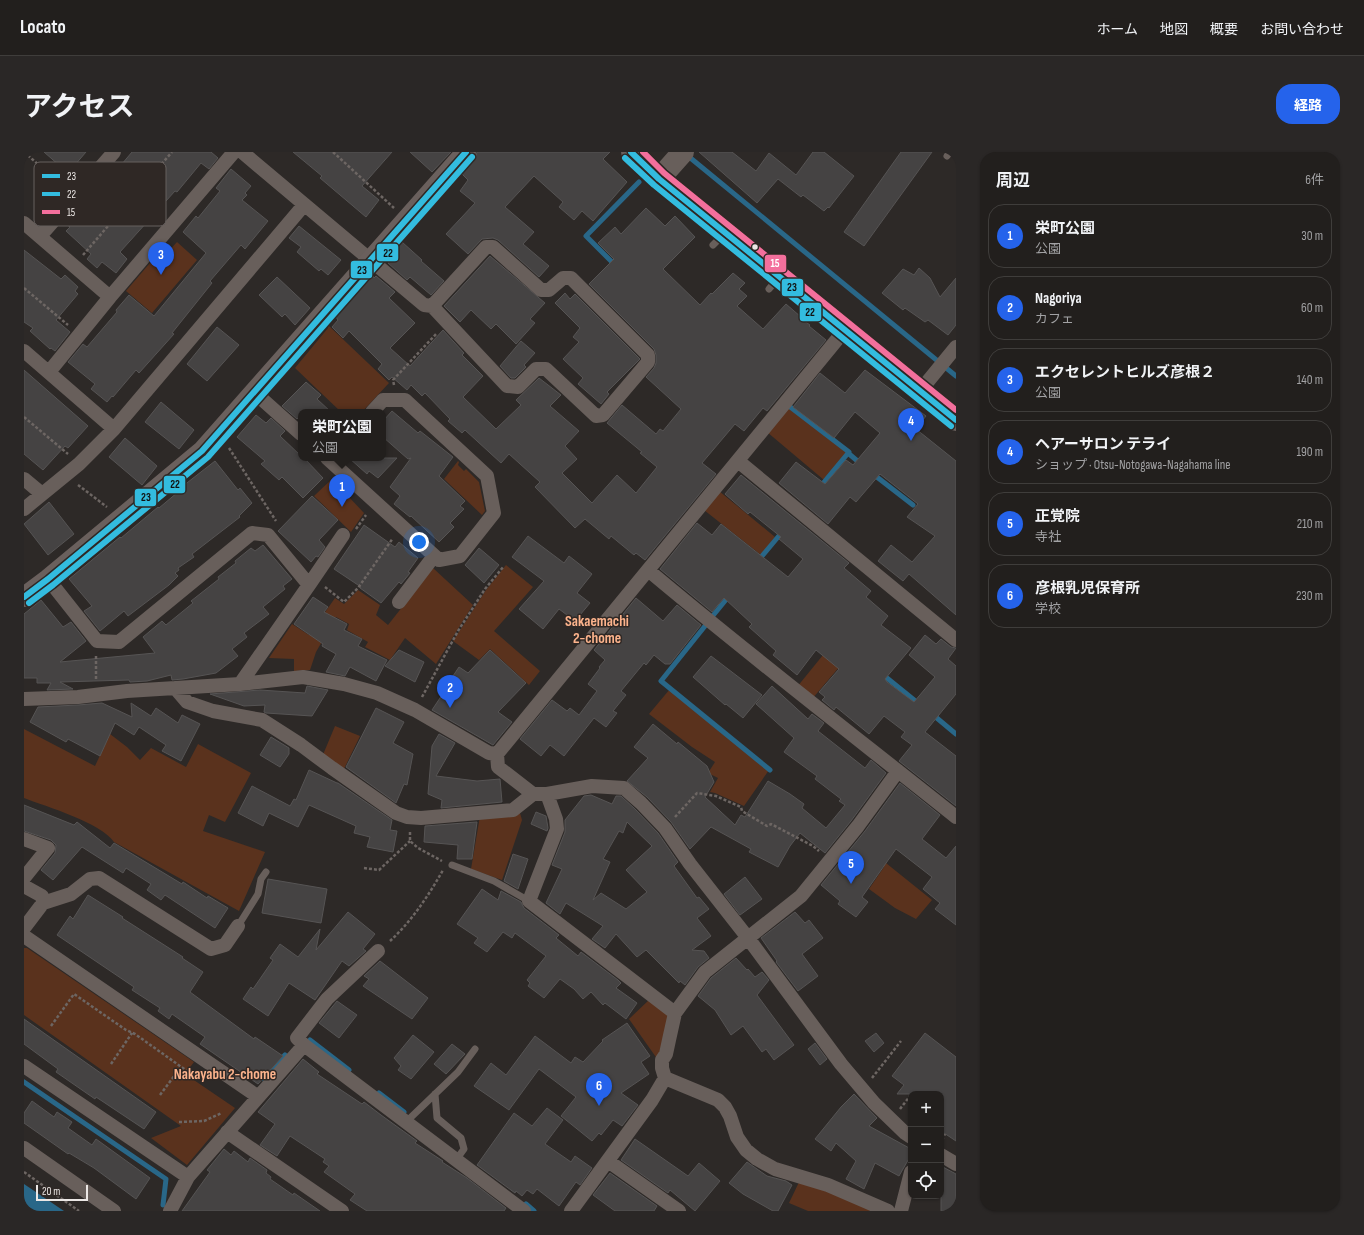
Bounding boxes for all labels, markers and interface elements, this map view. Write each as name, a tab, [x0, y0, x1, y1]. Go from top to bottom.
text: Locato	[20, 16, 66, 39]
text: ホーム	[1096, 21, 1138, 38]
text: 地図	[1160, 21, 1188, 38]
text: 概要	[1210, 21, 1238, 38]
text: お問い合わせ	[1260, 21, 1344, 38]
button: 経路	[1276, 84, 1340, 124]
text: アクセス	[24, 91, 135, 124]
legend	[34, 162, 166, 226]
text: 23	[67, 170, 77, 183]
text: 周辺	[996, 171, 1030, 191]
text: 6件	[1305, 172, 1324, 188]
text: 22	[67, 188, 77, 201]
text: 15	[67, 206, 75, 219]
text: 栄町公園	[1035, 219, 1095, 238]
text: 1	[1007, 228, 1013, 244]
text: 30 m	[1301, 228, 1323, 244]
text: 公園	[1035, 241, 1061, 257]
pin: 3	[148, 242, 174, 275]
unlabelled marker	[750, 242, 760, 252]
line badge: 22	[376, 243, 399, 262]
text: 22	[383, 247, 393, 260]
line badge: 15	[764, 254, 787, 273]
text: 15	[770, 257, 780, 270]
line badge: 23	[350, 260, 373, 279]
text: 23	[357, 264, 367, 277]
line badge: 23	[781, 278, 804, 297]
text: 23	[787, 281, 797, 294]
text: Nagoriya	[1035, 289, 1082, 308]
text: 2	[1007, 300, 1013, 316]
text: 60 m	[1301, 300, 1323, 316]
line badge: 22	[799, 302, 822, 322]
text: 22	[805, 306, 815, 319]
text: カフェ	[1035, 311, 1074, 327]
text: エクセレントヒルズ彦根２	[1035, 363, 1215, 382]
text: 3	[1007, 372, 1013, 388]
text: 140 m	[1297, 372, 1323, 388]
text: 公園	[1035, 385, 1061, 401]
pin: 4	[898, 408, 924, 441]
popup	[298, 409, 386, 461]
text: 栄町公園	[312, 418, 372, 437]
text: ヘアーサロン テライ	[1035, 435, 1171, 454]
text: 公園	[312, 440, 338, 456]
text: 4	[1007, 444, 1013, 460]
text: 190 m	[1296, 444, 1323, 460]
text: ショップ · Otsu-Notogawa-Nagahama line	[1035, 457, 1231, 473]
pin: 1	[329, 474, 355, 507]
line badge: 22	[163, 475, 186, 494]
text: 22	[170, 478, 180, 491]
line badge: 23	[134, 488, 157, 507]
text: 23	[141, 491, 151, 504]
text: 正覚院	[1035, 507, 1080, 526]
text: 5	[1007, 516, 1013, 532]
text: 210 m	[1297, 516, 1323, 532]
text: 寺社	[1035, 529, 1061, 545]
your location	[409, 532, 429, 552]
text: 彦根乳児保育所	[1035, 579, 1140, 598]
text: 6	[1007, 588, 1013, 604]
text: 230 m	[1296, 588, 1323, 604]
text: 学校	[1035, 601, 1061, 617]
district label: Sakaemachi 2-chome	[565, 612, 629, 648]
pin: 2	[437, 675, 463, 708]
pin: 5	[838, 851, 864, 884]
district label: Nakayabu 2-chome	[174, 1065, 276, 1084]
pin: 6	[586, 1073, 612, 1106]
map controls	[908, 1091, 944, 1199]
button: +	[908, 1091, 944, 1127]
button: −	[908, 1127, 944, 1163]
button: locate	[908, 1163, 944, 1199]
scale bar	[36, 1183, 88, 1202]
text: 20 m	[42, 1185, 60, 1198]

